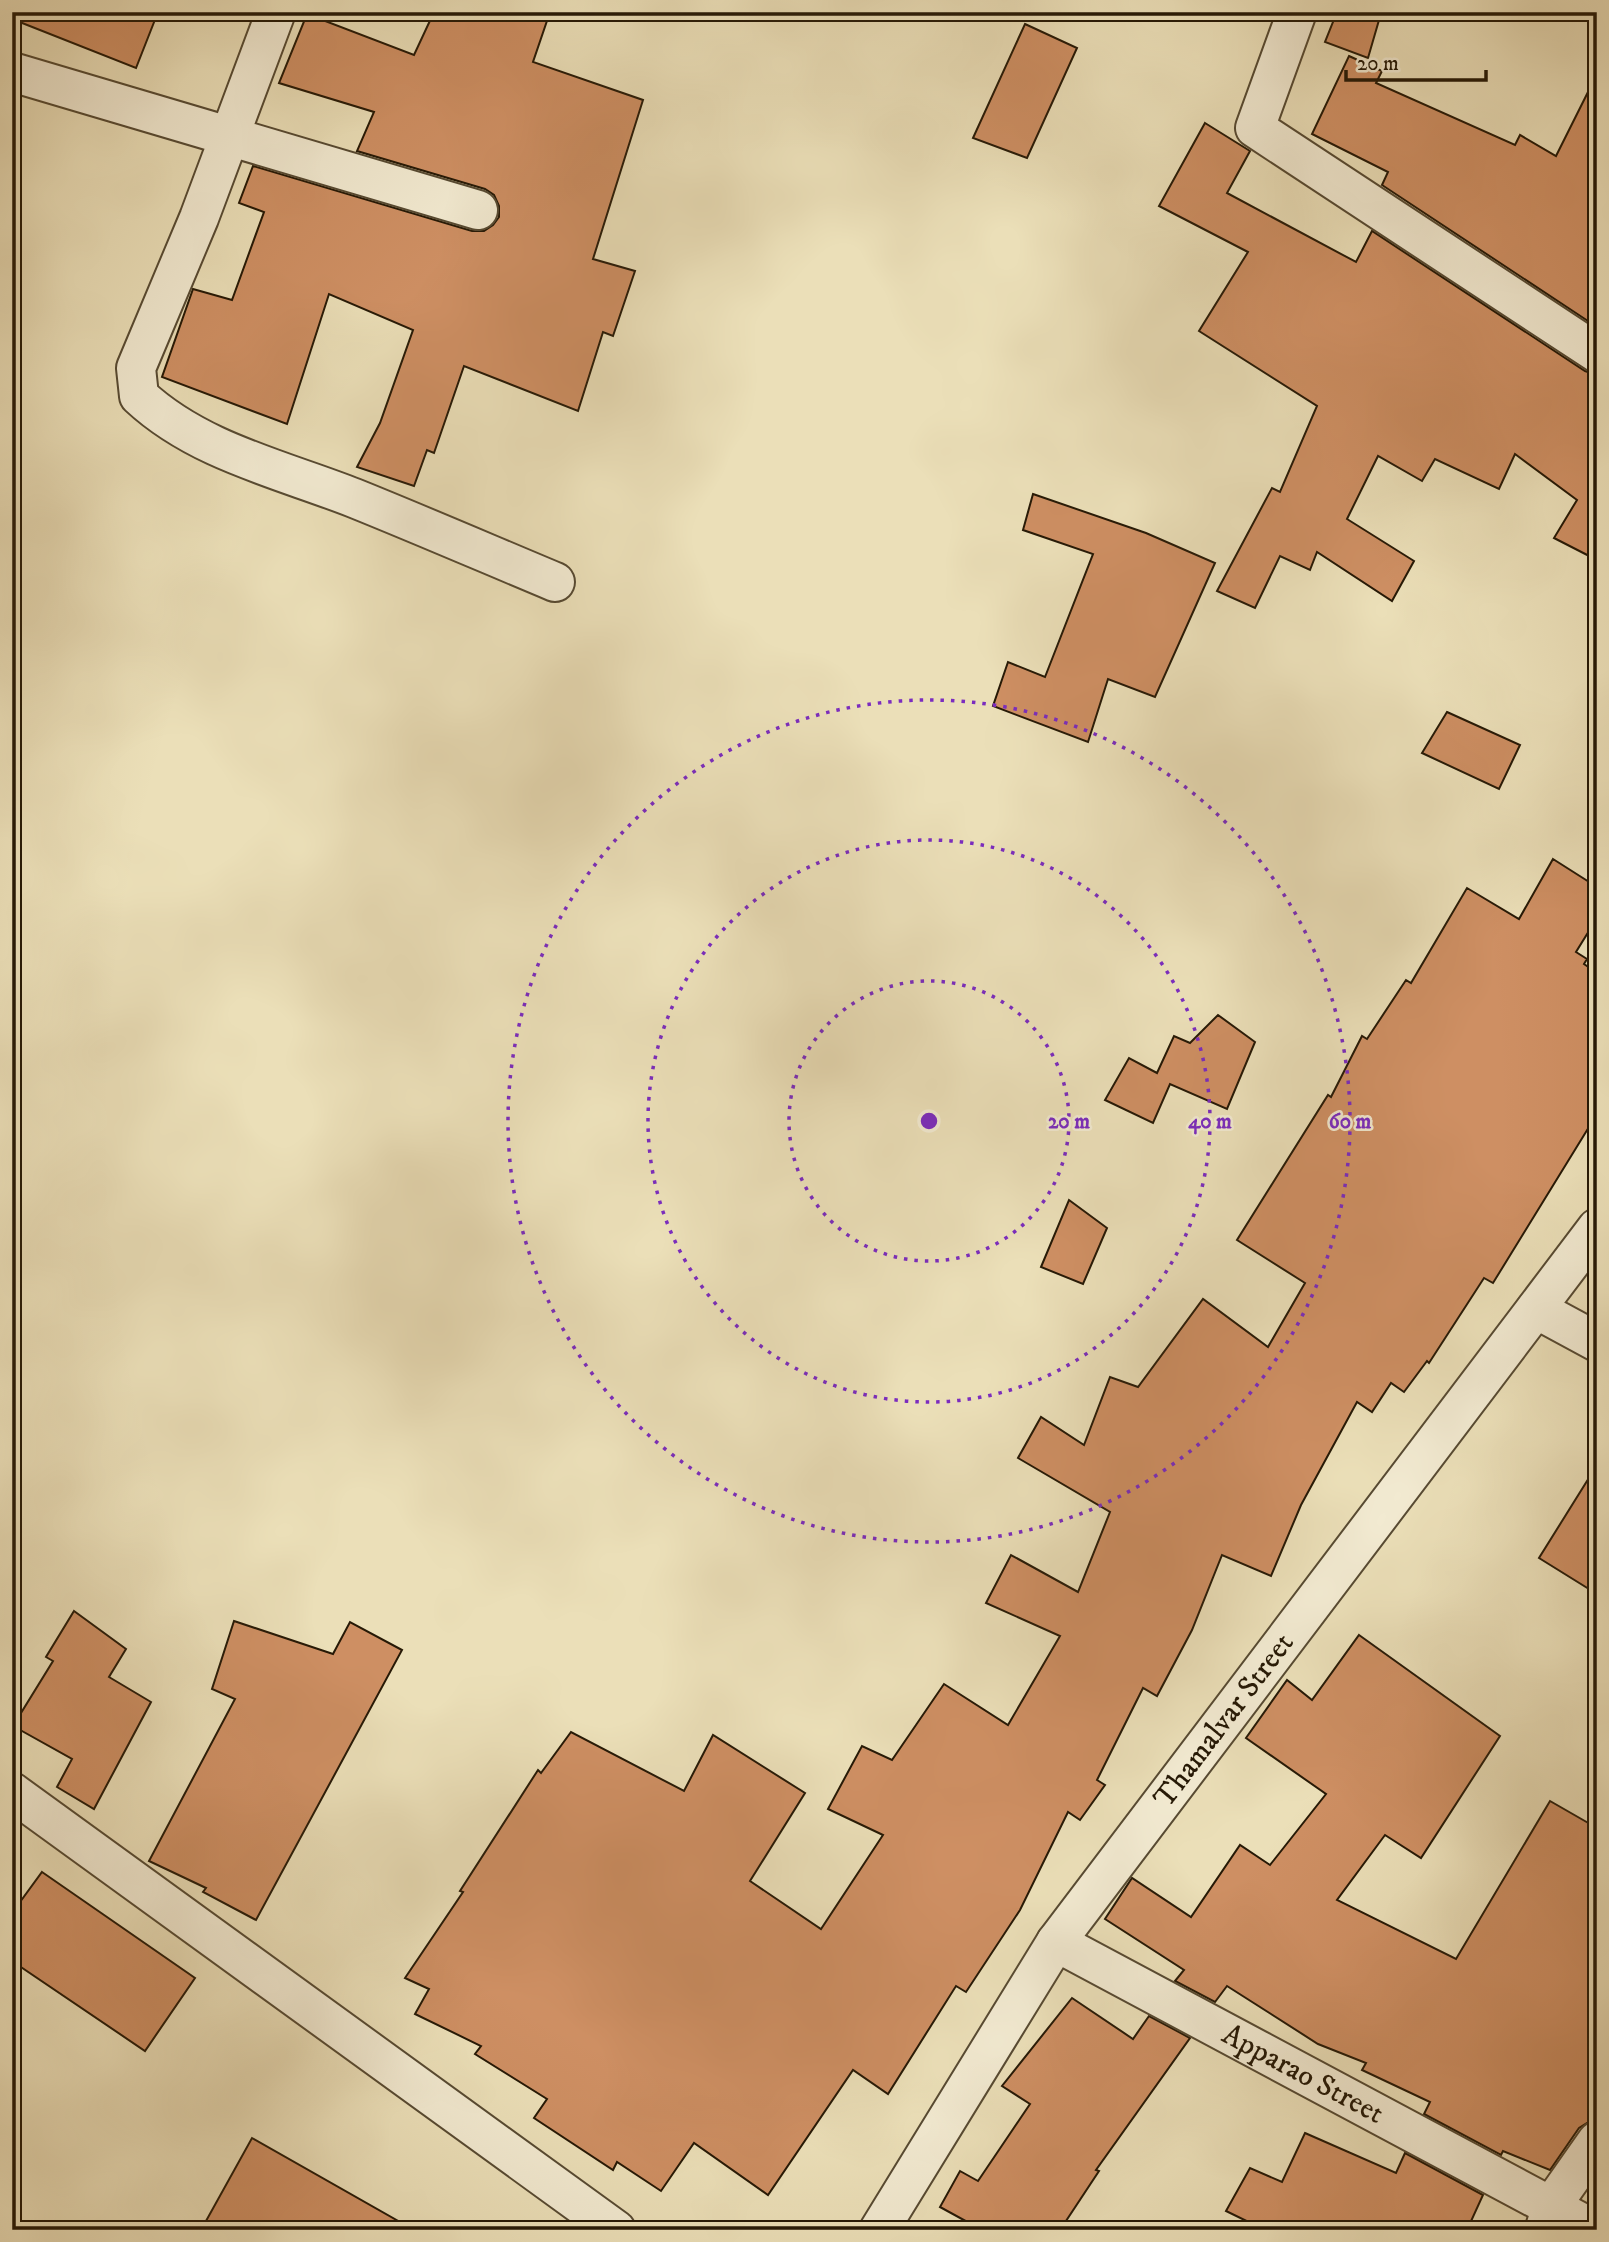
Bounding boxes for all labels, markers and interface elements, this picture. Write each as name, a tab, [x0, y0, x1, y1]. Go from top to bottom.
scale bar	[1346, 38, 1486, 82]
text: 20 m	[1357, 51, 1399, 77]
centre of rings	[917, 1109, 941, 1133]
text: 20 m	[1048, 1109, 1090, 1135]
text: 40 m	[1188, 1109, 1232, 1135]
text: 60 m	[1329, 1109, 1371, 1135]
street label: Thamalvar Street	[1146, 1626, 1302, 1815]
street label: Apparao Street	[1216, 2016, 1390, 2132]

